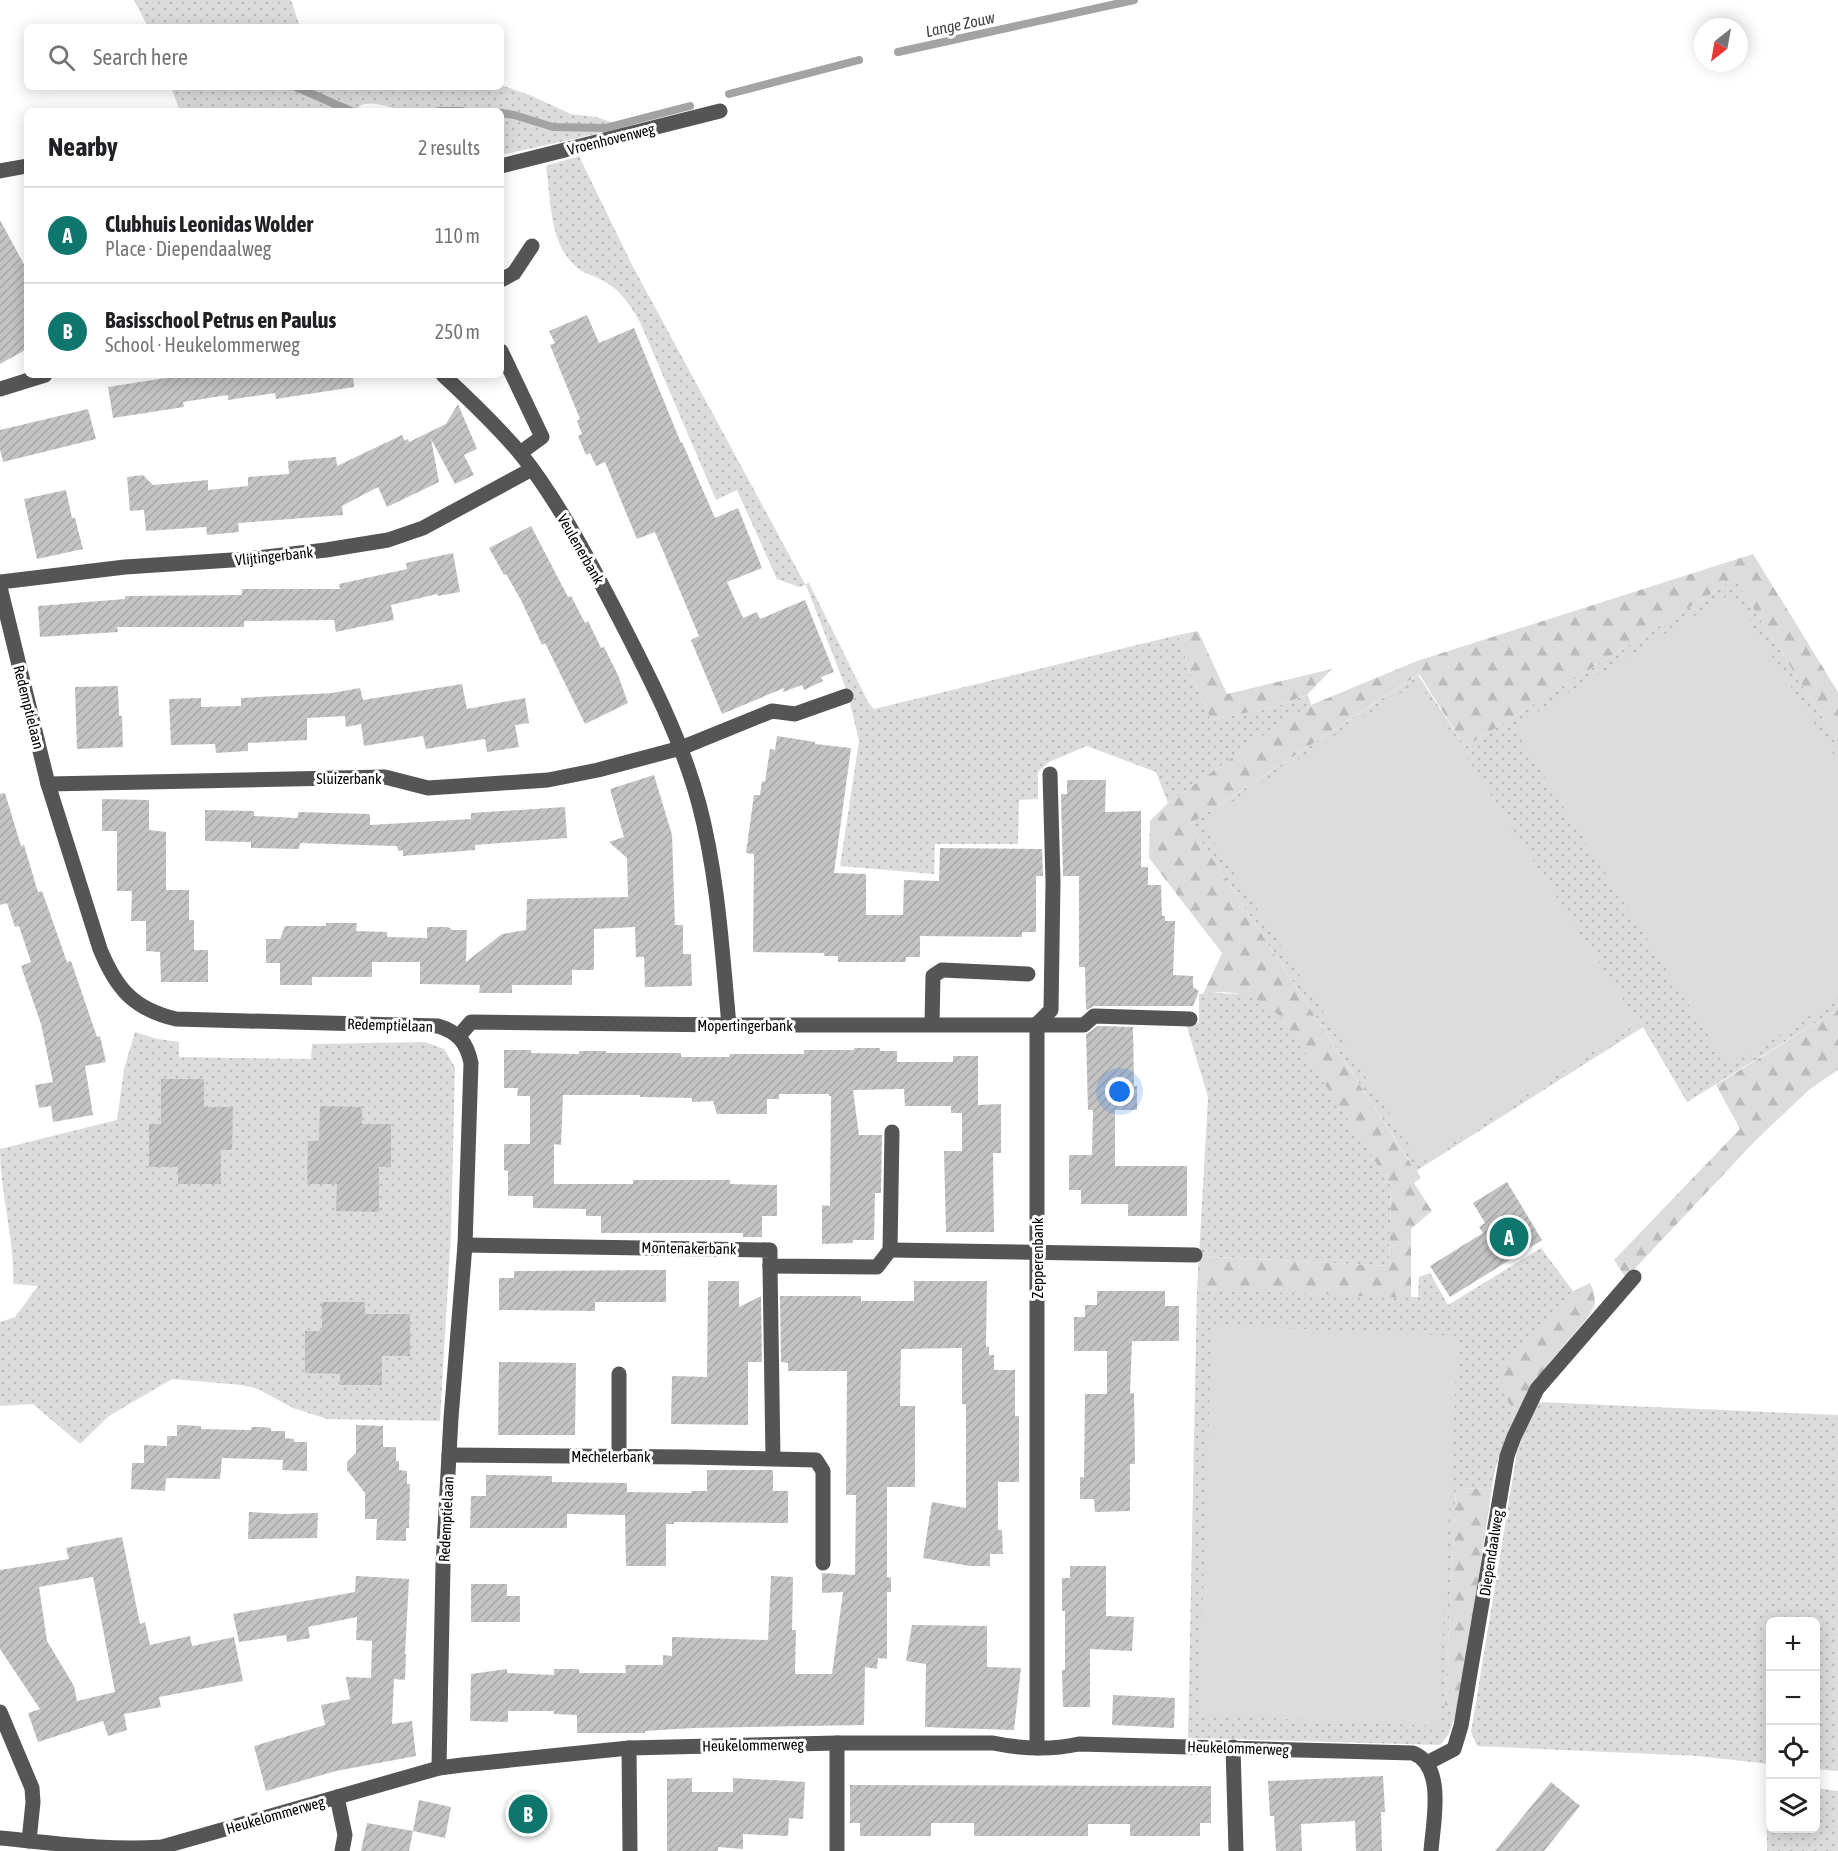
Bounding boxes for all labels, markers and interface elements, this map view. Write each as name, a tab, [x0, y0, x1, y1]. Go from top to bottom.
water label: Lange Zouw	[924, 8, 997, 41]
north arrow	[1694, 18, 1748, 72]
search box	[24, 24, 504, 90]
icon: search	[45, 41, 78, 74]
text: Search here	[93, 44, 188, 70]
street label: Vroenhovenweg	[566, 120, 657, 158]
text: Nearby	[48, 132, 118, 162]
text: 2 results	[418, 136, 480, 159]
text: Clubhuis Leonidas Wolder	[105, 211, 313, 237]
text: A	[63, 224, 72, 247]
text: 110 m	[435, 224, 480, 247]
text: Place · Diependaalweg	[105, 237, 271, 260]
text: Basisschool Petrus en Paulus	[105, 307, 336, 333]
text: B	[63, 320, 72, 343]
text: 250 m	[435, 320, 480, 343]
text: School · Heukelommerweg	[105, 333, 300, 356]
street label: Veulenerbank	[554, 511, 608, 587]
street label: Vlijtingerbank	[234, 543, 314, 569]
street label: Redemptielaan	[10, 663, 48, 751]
street label: Sluizerbank	[316, 770, 382, 787]
street label: Redemptielaan	[347, 1015, 433, 1035]
street label: Mopertingerbank	[697, 1017, 793, 1034]
your location	[1105, 1077, 1134, 1106]
pin: A	[1490, 1214, 1528, 1260]
street label: Zepperenbank	[1029, 1217, 1046, 1299]
street label: Montenakerbank	[641, 1239, 737, 1257]
street label: Mechelerbank	[571, 1448, 651, 1465]
street label: Redemptielaan	[435, 1476, 457, 1562]
street label: Diependaalweg	[1476, 1508, 1506, 1597]
map controls	[1766, 1617, 1820, 1833]
button: +	[1766, 1617, 1820, 1671]
button: −	[1766, 1671, 1820, 1725]
button: locate	[1766, 1725, 1820, 1779]
street label: Heukelommerweg	[702, 1736, 805, 1754]
street label: Heukelommerweg	[1187, 1738, 1290, 1758]
button: layers	[1766, 1779, 1820, 1833]
pin: B	[508, 1792, 548, 1836]
street label: Heukelommerweg	[224, 1793, 327, 1837]

